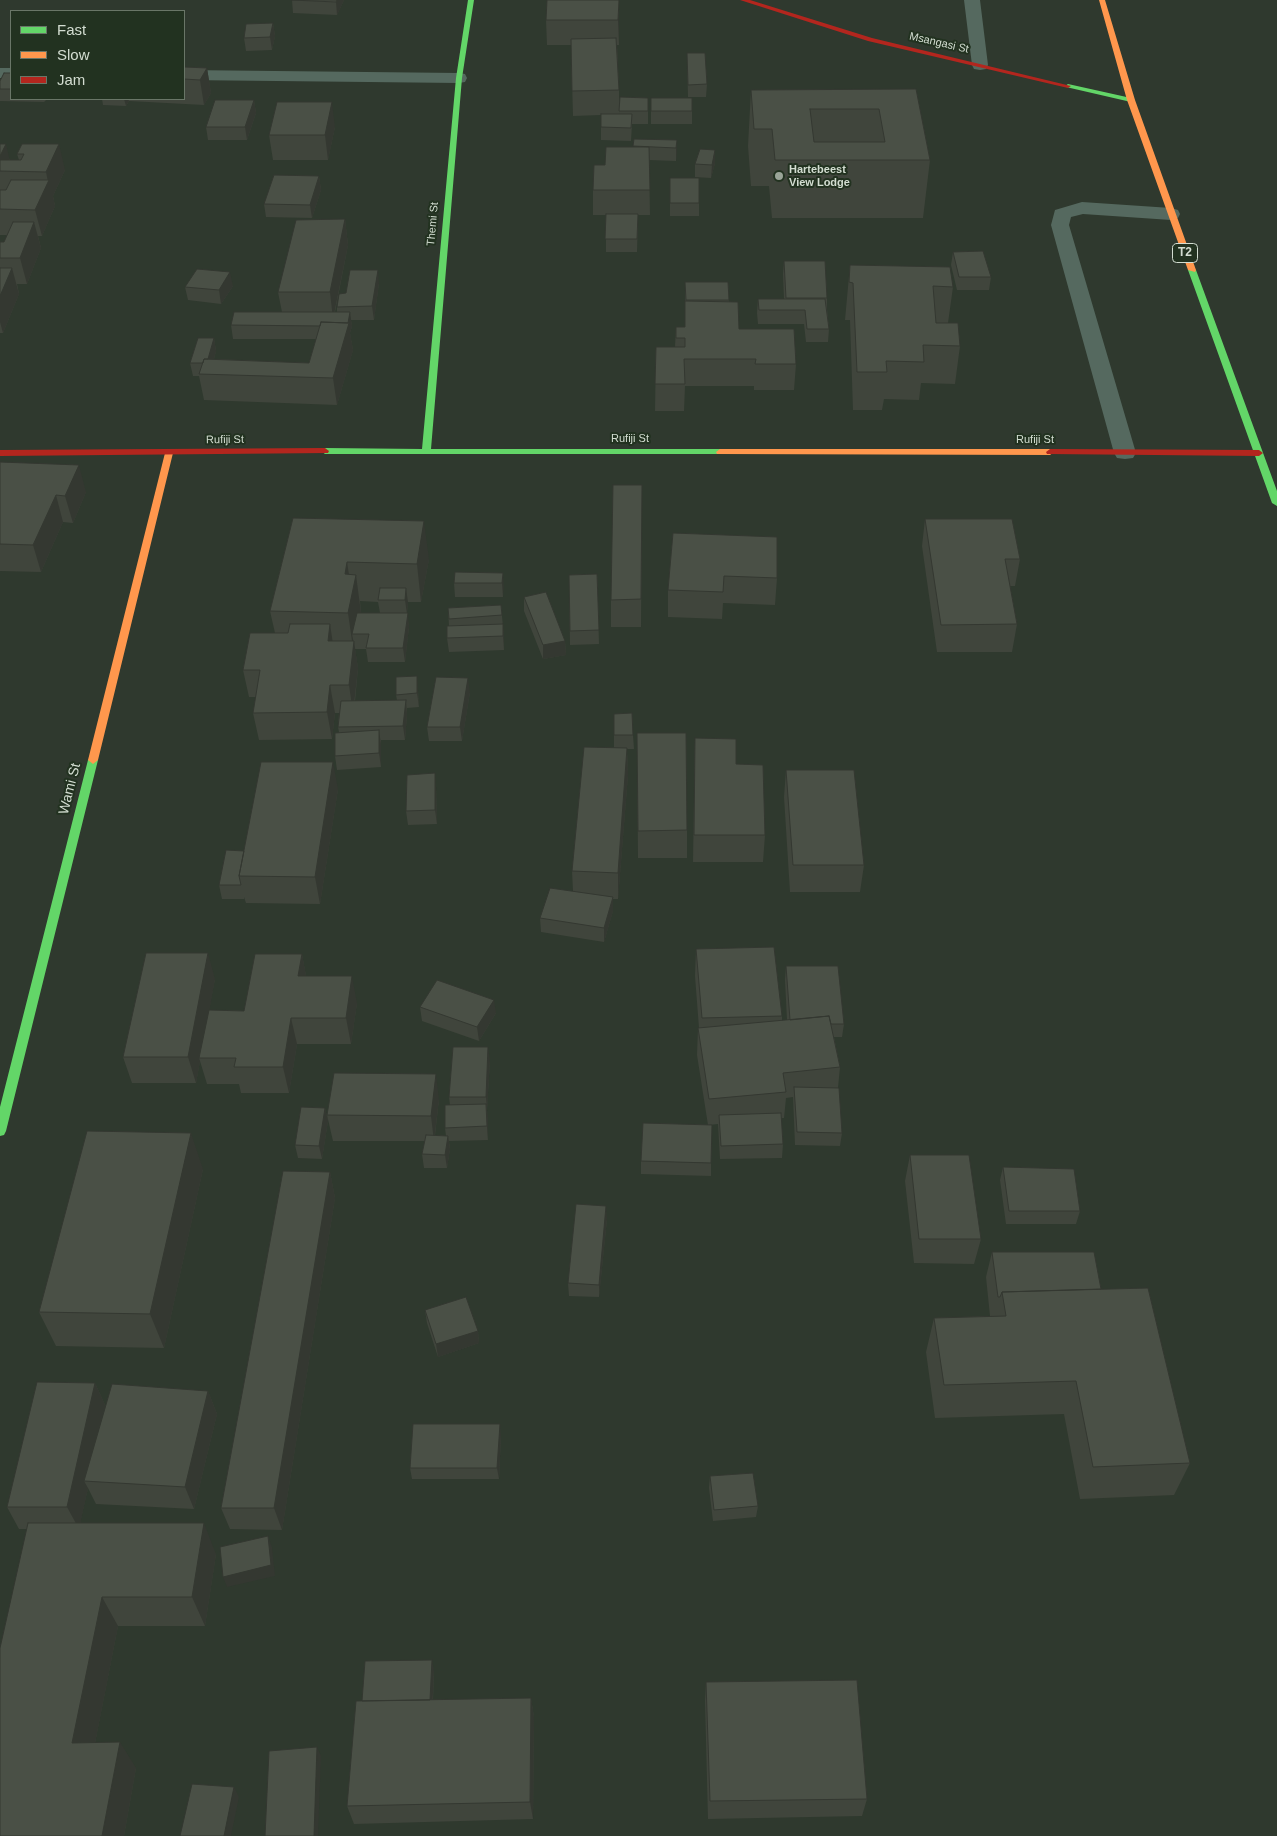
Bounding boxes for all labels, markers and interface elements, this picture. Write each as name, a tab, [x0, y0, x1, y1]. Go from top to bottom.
legend	[10, 10, 185, 100]
text: Fast	[57, 21, 86, 38]
street label: Msangasi St	[908, 30, 970, 56]
text: Slow	[57, 46, 90, 63]
text: Jam	[57, 71, 85, 88]
place label: Hartebeest View Lodge	[789, 163, 850, 189]
marker: Hartebeest View Lodge	[773, 170, 785, 182]
street label: Themi St	[425, 202, 441, 246]
road number: T2	[1172, 244, 1198, 262]
street label: Rufiji St	[611, 432, 649, 446]
street label: Rufiji St	[206, 433, 244, 447]
street label: Rufiji St	[1016, 433, 1054, 447]
street label: Wami St	[56, 762, 84, 816]

